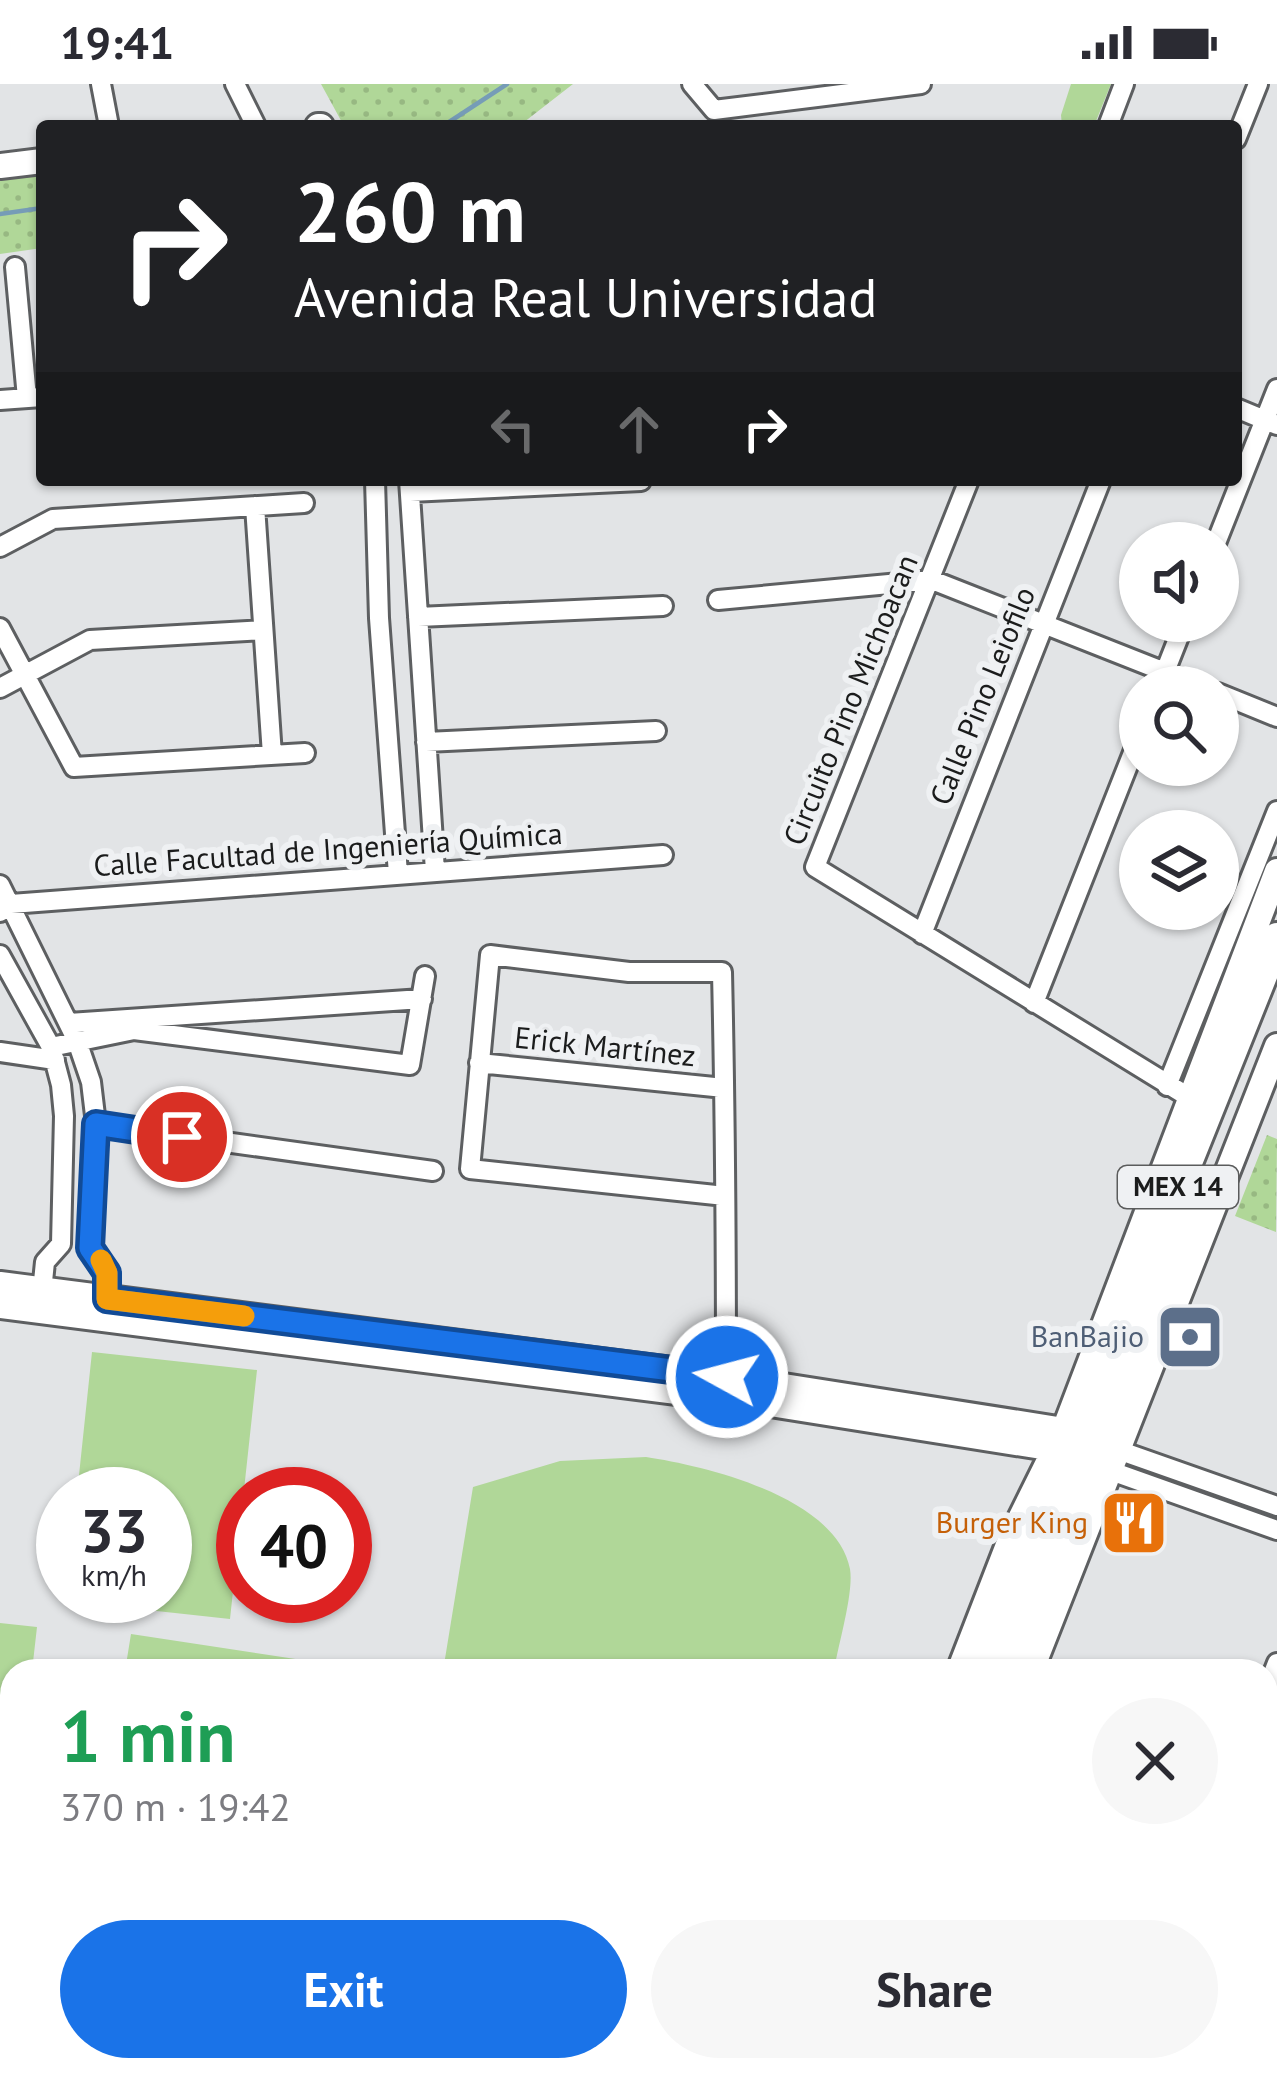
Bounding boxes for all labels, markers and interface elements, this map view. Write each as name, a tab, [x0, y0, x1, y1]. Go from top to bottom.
text: 19:41	[60, 13, 174, 71]
text: 260 m	[294, 156, 526, 265]
icon: right	[96, 168, 252, 324]
text: Avenida Real Universidad	[294, 262, 877, 332]
icon: left	[480, 396, 546, 462]
icon: ahead	[606, 396, 672, 462]
icon: right	[732, 396, 798, 462]
map controls	[1119, 522, 1239, 930]
button: sound	[1119, 522, 1239, 642]
street label: Circuito Pino Michoacan	[773, 548, 926, 850]
street label: Calle Pino Leiofilo	[920, 581, 1043, 810]
button: search	[1119, 666, 1239, 786]
button: layers	[1119, 810, 1239, 930]
street label: Calle Facultad de Ingenierίa Quίmica	[92, 813, 564, 884]
street label: Erick Martínez	[513, 1017, 698, 1074]
pin	[131, 1086, 233, 1188]
icon: arrive	[149, 1104, 215, 1170]
road number: MEX 14	[1118, 1166, 1238, 1208]
bank icon: BanBajio	[1155, 1302, 1225, 1372]
position arrow	[664, 1314, 790, 1440]
place label: BanBajio	[1031, 1316, 1144, 1355]
speed limit sign: 40	[216, 1467, 372, 1623]
restaurant icon: Burger King	[1099, 1488, 1169, 1558]
text: 33	[80, 1491, 148, 1569]
place label: Burger King	[936, 1502, 1088, 1541]
text: km/h	[81, 1555, 147, 1594]
text: 1 min	[60, 1689, 236, 1782]
button: close	[1092, 1698, 1218, 1824]
text: 370 m · 19:42	[60, 1781, 291, 1832]
button: Exit	[60, 1920, 627, 2058]
button: Share	[651, 1920, 1218, 2058]

